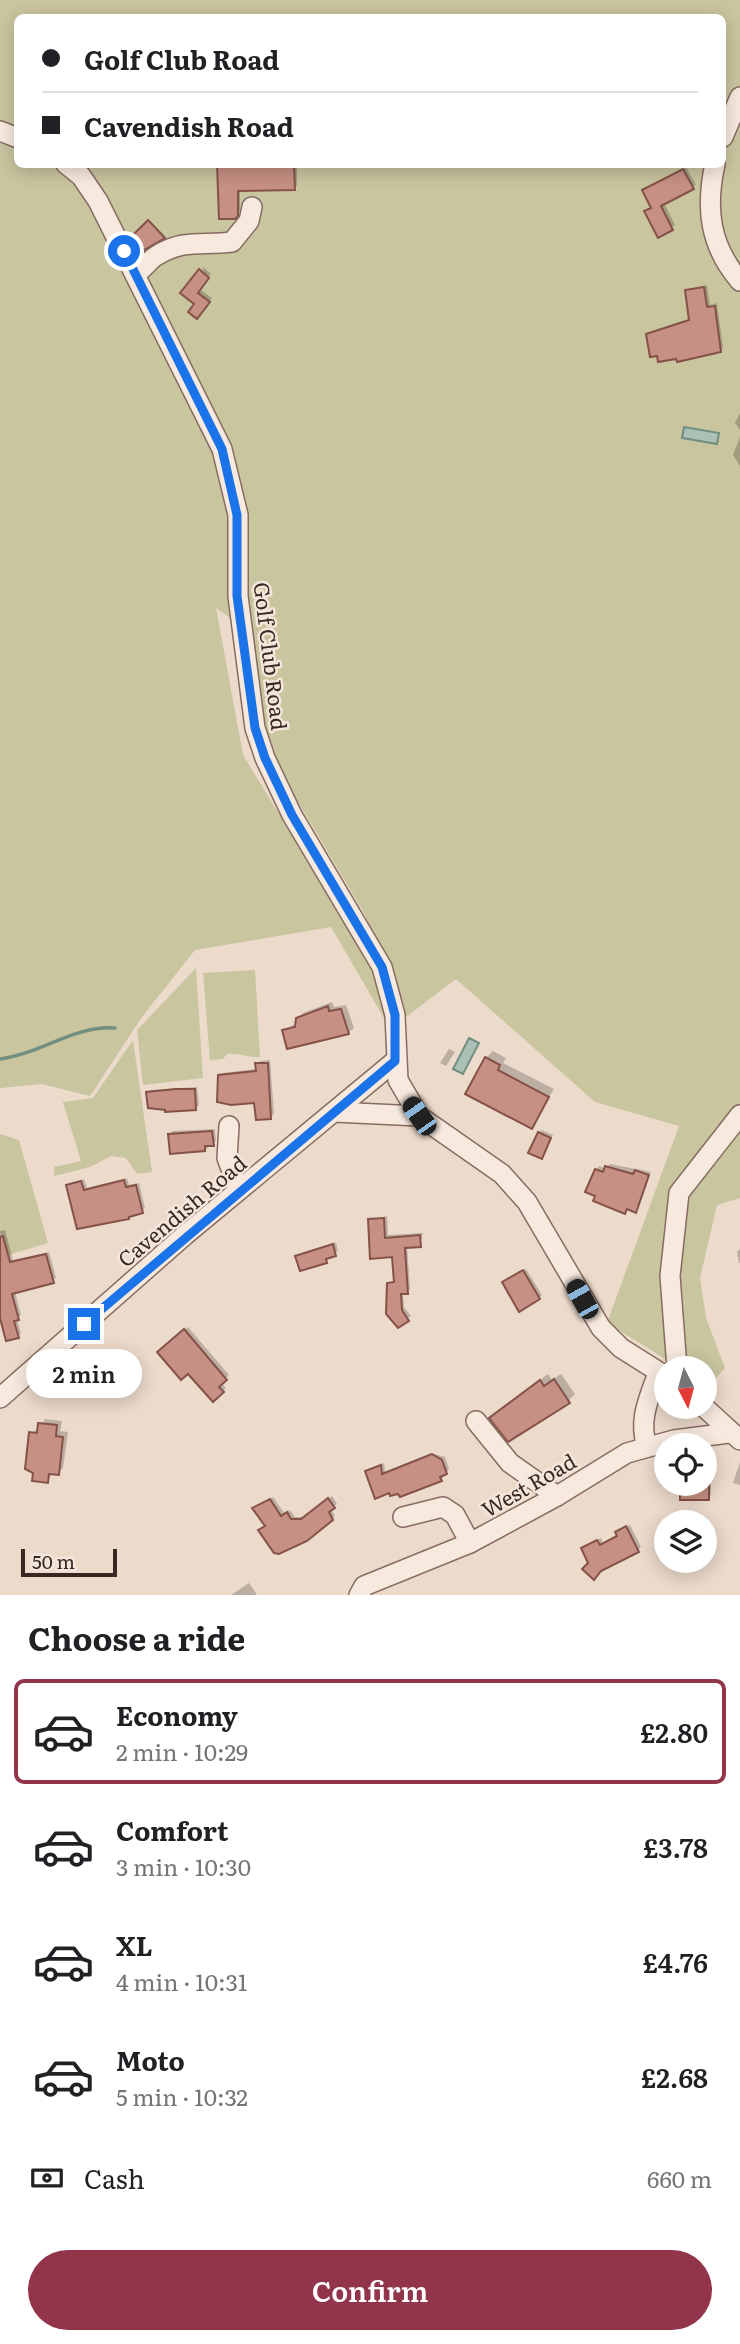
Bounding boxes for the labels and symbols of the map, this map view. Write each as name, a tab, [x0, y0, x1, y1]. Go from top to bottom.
route start	[108, 235, 140, 267]
street label: Golf Club Road	[248, 580, 296, 732]
car	[399, 1093, 440, 1139]
street label: Cavendish Road	[110, 1147, 252, 1273]
car	[563, 1276, 602, 1322]
route end	[68, 1308, 100, 1340]
callout: 2 min	[26, 1348, 142, 1398]
north arrow	[654, 1356, 718, 1419]
street label: West Road	[475, 1444, 581, 1524]
scale bar	[21, 1546, 117, 1578]

